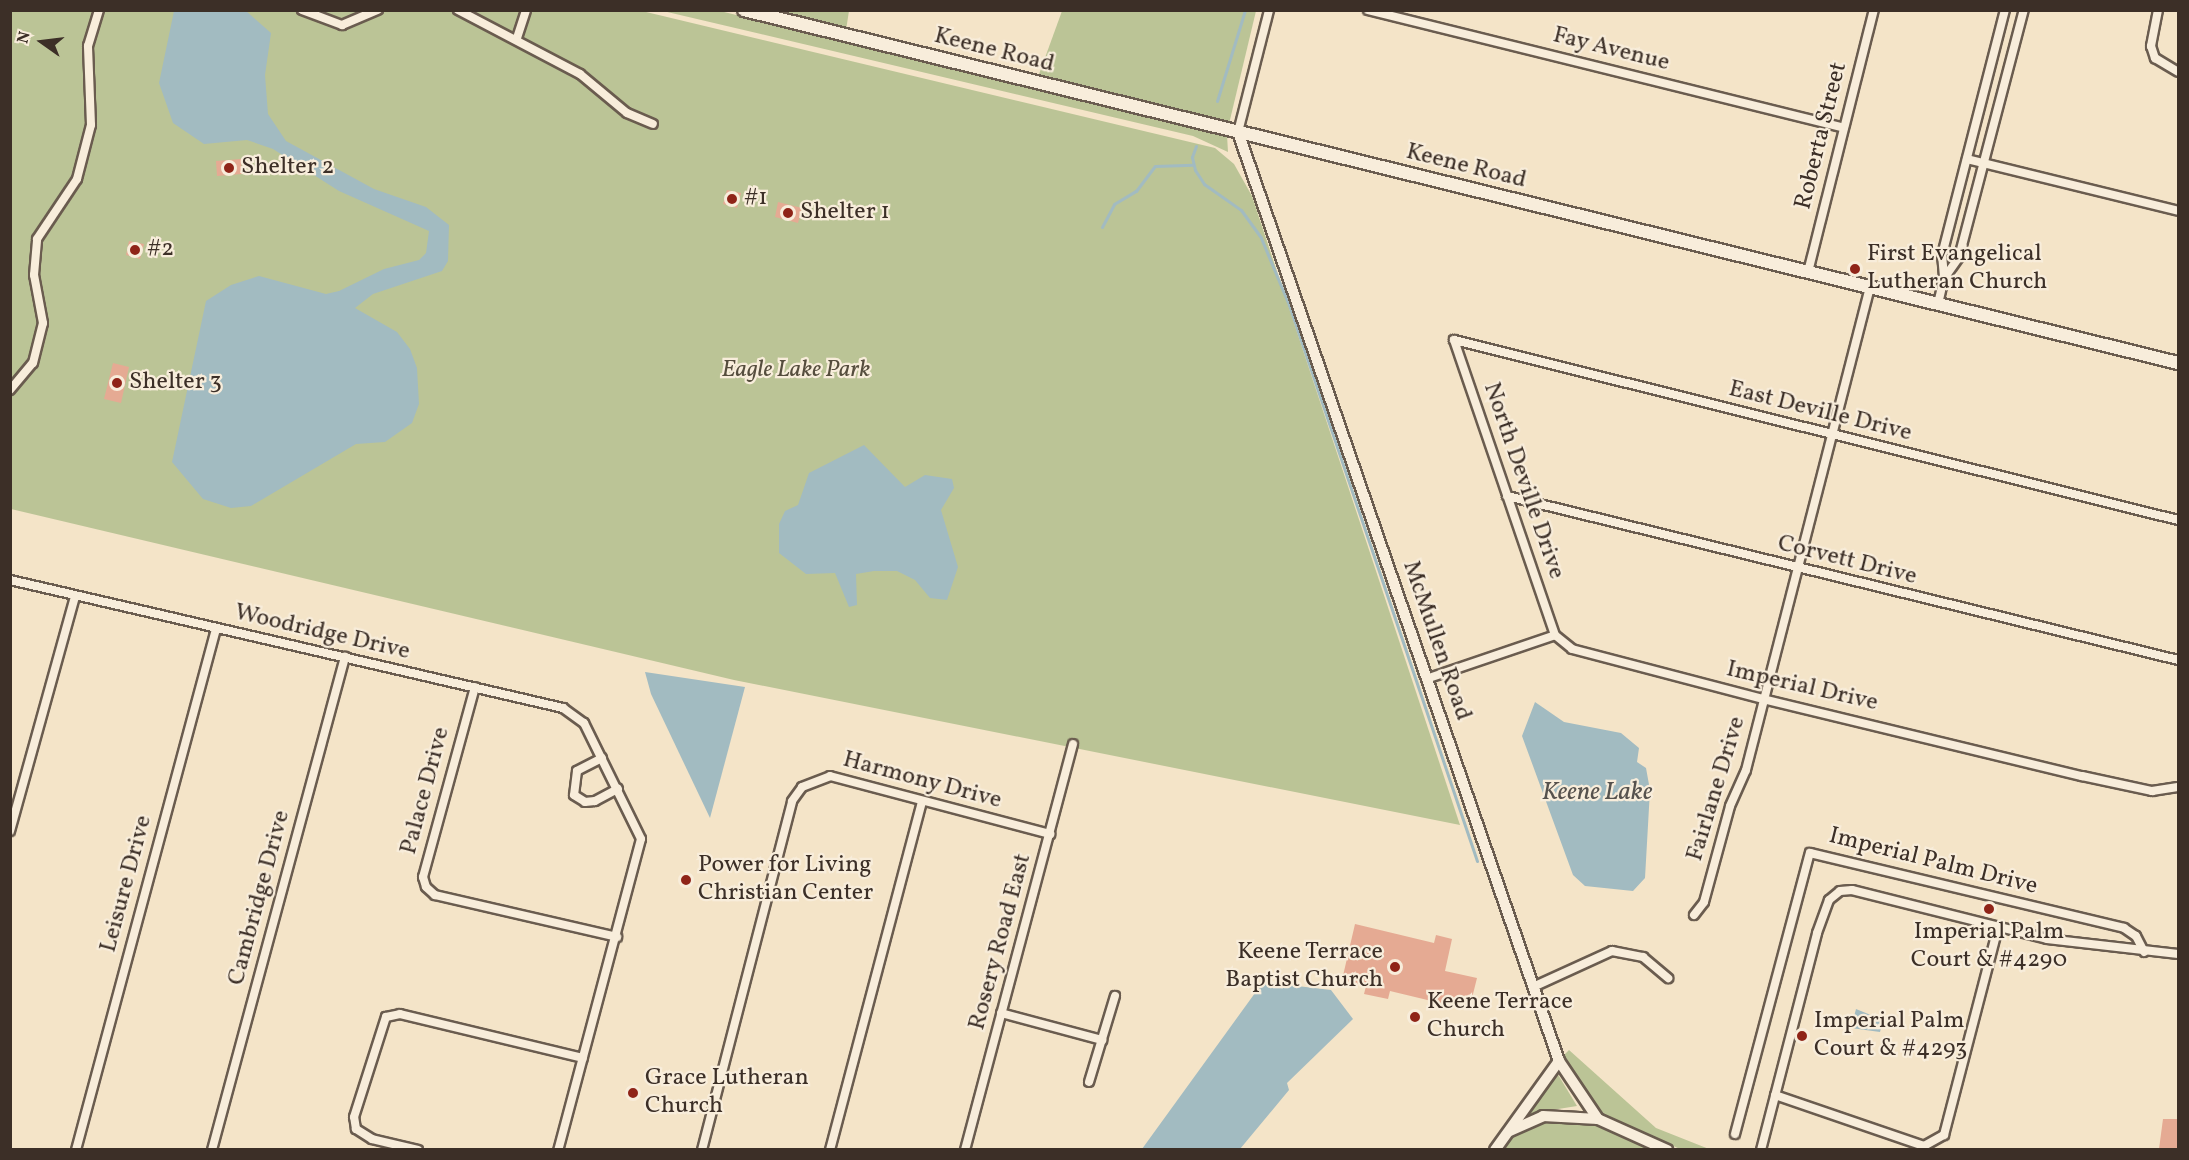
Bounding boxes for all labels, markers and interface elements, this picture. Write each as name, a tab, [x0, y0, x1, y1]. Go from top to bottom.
north arrow	[12, 12, 72, 72]
street label: Keene Road	[931, 22, 1057, 80]
street label: Fay Avenue	[1549, 22, 1673, 78]
text: N	[12, 29, 37, 46]
street label: Roberta Street	[1790, 59, 1854, 213]
street label: Keene Road	[1403, 138, 1529, 196]
place label: Shelter 2	[241, 154, 334, 182]
marker: Shelter 2	[222, 161, 236, 175]
place label: #1	[744, 185, 768, 213]
marker: #1	[725, 192, 739, 206]
place label: Shelter 1	[800, 199, 890, 227]
marker: Shelter 1	[781, 206, 795, 220]
place label: #2	[147, 236, 174, 264]
place label: First Evangelical Lutheran Church	[1867, 241, 2047, 297]
marker: #2	[128, 243, 142, 257]
marker: First Evangelical Lutheran Church	[1848, 262, 1862, 276]
park label: Eagle Lake Park	[722, 357, 870, 385]
place label: Shelter 3	[129, 369, 222, 397]
street label: East Deville Drive	[1726, 375, 1914, 449]
marker: Shelter 3	[110, 376, 124, 390]
street label: North Deville Drive	[1476, 379, 1570, 583]
street label: Corvett Drive	[1774, 530, 1920, 592]
street label: McMullen Road	[1395, 557, 1477, 725]
street label: Woodridge Drive	[232, 599, 412, 667]
street label: Imperial Drive	[1723, 656, 1881, 718]
street label: Fairlane Drive	[1681, 713, 1753, 865]
street label: Palace Drive	[395, 724, 457, 858]
street label: Harmony Drive	[839, 746, 1005, 816]
water label: Keene Lake	[1542, 777, 1652, 809]
street label: Cambridge Drive	[223, 807, 297, 989]
street label: Leisure Drive	[95, 812, 159, 956]
street label: Imperial Palm Drive	[1826, 822, 2040, 902]
street label: Rosery Road East	[964, 850, 1038, 1034]
place label: Power for Living Christian Center	[698, 852, 873, 908]
marker: Power for Living Christian Center	[679, 873, 693, 887]
marker: Imperial Palm Court & #4290	[1982, 902, 1996, 916]
place label: Imperial Palm Court & #4290	[1911, 919, 2067, 975]
place label: Keene Terrace Baptist Church	[1225, 939, 1383, 995]
marker: Keene Terrace Baptist Church	[1388, 960, 1402, 974]
place label: Keene Terrace Church	[1427, 989, 1573, 1045]
place label: Imperial Palm Court & #4293	[1814, 1008, 1967, 1064]
marker: Keene Terrace Church	[1408, 1010, 1422, 1024]
marker: Imperial Palm Court & #4293	[1795, 1029, 1809, 1043]
place label: Grace Lutheran Church	[645, 1065, 809, 1121]
marker: Grace Lutheran Church	[626, 1086, 640, 1100]

